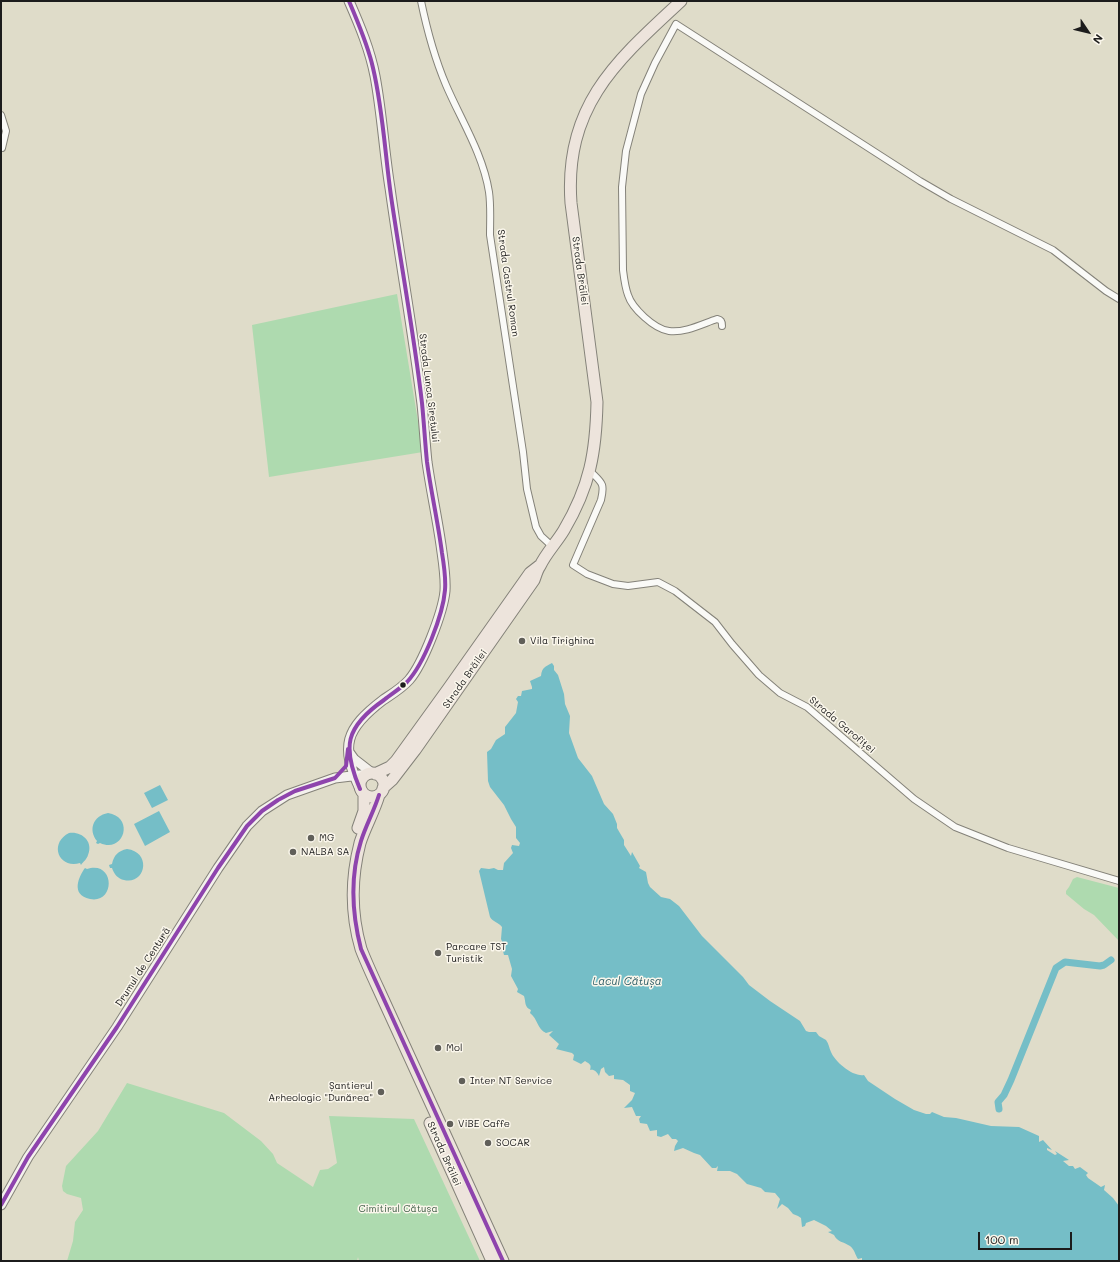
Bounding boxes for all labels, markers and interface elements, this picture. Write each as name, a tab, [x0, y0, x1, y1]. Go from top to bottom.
north arrow	[1068, 12, 1108, 52]
text: N	[1090, 31, 1107, 47]
street label: Strada Castrul Roman	[495, 229, 521, 337]
street label: Strada Brăilei	[569, 236, 591, 306]
street label: Strada Lunca Siretului	[416, 333, 442, 443]
place label: Vila Tirighina	[530, 635, 594, 647]
marker: Vila Tirighina	[517, 636, 527, 646]
street label: Strada Brăilei	[440, 647, 490, 711]
unlabelled marker	[398, 680, 408, 690]
street label: Strada Garofiței	[807, 694, 877, 756]
place label: MG	[319, 832, 334, 844]
marker: MG	[306, 833, 316, 843]
place label: NALBA SA	[301, 846, 349, 858]
marker: NALBA SA	[288, 847, 298, 857]
street label: Drumul de Centură	[113, 925, 173, 1009]
place label: Parcare TST Turistik	[446, 941, 507, 964]
marker: Parcare TST Turistik	[433, 948, 443, 958]
water label: Lacul Cătușa	[592, 975, 662, 989]
place label: Mol	[446, 1042, 462, 1054]
marker: Mol	[433, 1043, 443, 1053]
place label: Inter NT Service	[470, 1075, 552, 1087]
marker: Inter NT Service	[457, 1076, 467, 1086]
place label: Șantierul Arheologic "Dunărea"	[268, 1080, 373, 1104]
marker: Șantierul Arheologic "Dunărea"	[376, 1087, 386, 1097]
place label: ViBE Caffe	[458, 1118, 510, 1130]
marker: ViBE Caffe	[445, 1119, 455, 1129]
street label: Strada Brăilei	[424, 1120, 464, 1188]
place label: SOCAR	[496, 1137, 530, 1149]
marker: SOCAR	[483, 1138, 493, 1148]
park label: Cimitirul Cătușa	[358, 1203, 438, 1215]
scale bar	[980, 1224, 1074, 1250]
text: 100 m	[985, 1231, 1019, 1247]

